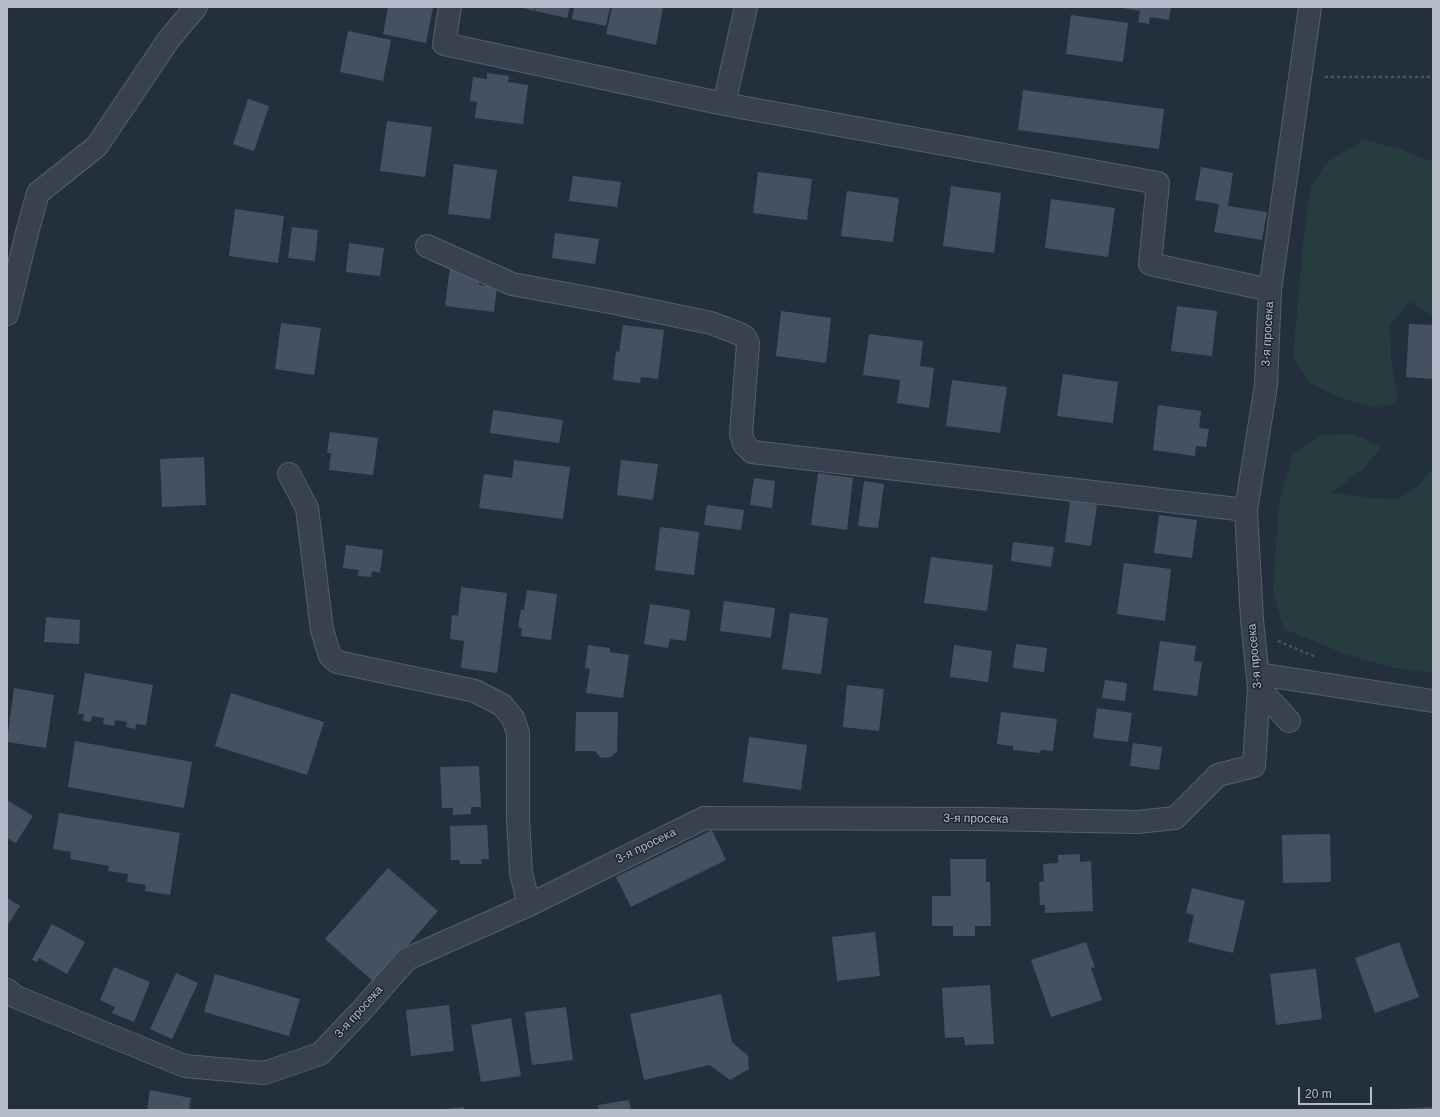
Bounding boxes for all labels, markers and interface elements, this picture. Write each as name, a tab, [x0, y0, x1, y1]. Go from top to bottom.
street label: 3-я просека	[1259, 301, 1277, 367]
street label: 3-я просека	[1245, 623, 1265, 689]
street label: 3-я просека	[943, 811, 1009, 827]
street label: 3-я просека	[614, 825, 678, 867]
street label: 3-я просека	[332, 983, 386, 1041]
scale bar	[1300, 1079, 1374, 1105]
text: 20 m	[1305, 1087, 1332, 1101]

